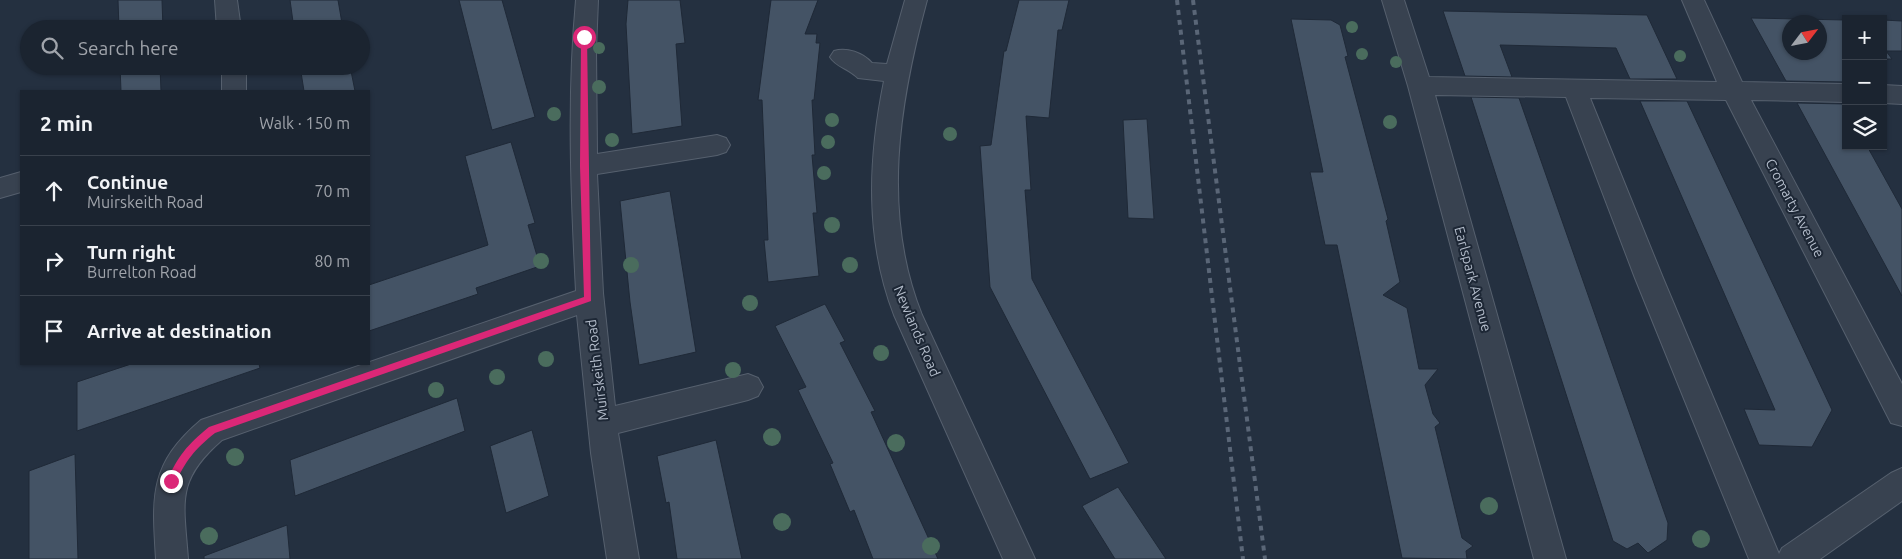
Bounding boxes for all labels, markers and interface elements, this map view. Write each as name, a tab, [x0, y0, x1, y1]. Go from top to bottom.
north arrow	[1782, 15, 1827, 60]
map controls	[1842, 15, 1887, 150]
button: +	[1842, 15, 1887, 60]
search box	[20, 20, 370, 75]
route start	[573, 26, 596, 49]
icon: search	[38, 34, 66, 62]
text: Search here	[78, 37, 178, 59]
button: −	[1842, 60, 1887, 105]
button: layers	[1842, 105, 1887, 150]
text: 2 min	[40, 111, 93, 135]
text: Walk · 150 m	[259, 114, 350, 132]
street label: Cromarty Avenue	[1762, 156, 1828, 260]
text: Continue	[87, 171, 168, 193]
icon: ahead	[40, 177, 68, 205]
text: 70 m	[314, 182, 350, 200]
text: Muirskeith Road	[87, 193, 203, 211]
street label: Earlspark Avenue	[1451, 225, 1495, 333]
text: Turn right	[87, 241, 175, 263]
icon: right	[40, 247, 68, 275]
text: 80 m	[314, 252, 350, 270]
text: Burrelton Road	[87, 263, 197, 281]
street label: Newlands Road	[891, 283, 943, 379]
icon: arrive	[40, 317, 68, 345]
street label: Muirskeith Road	[583, 318, 611, 422]
text: Arrive at destination	[87, 320, 272, 342]
route end	[160, 470, 183, 493]

